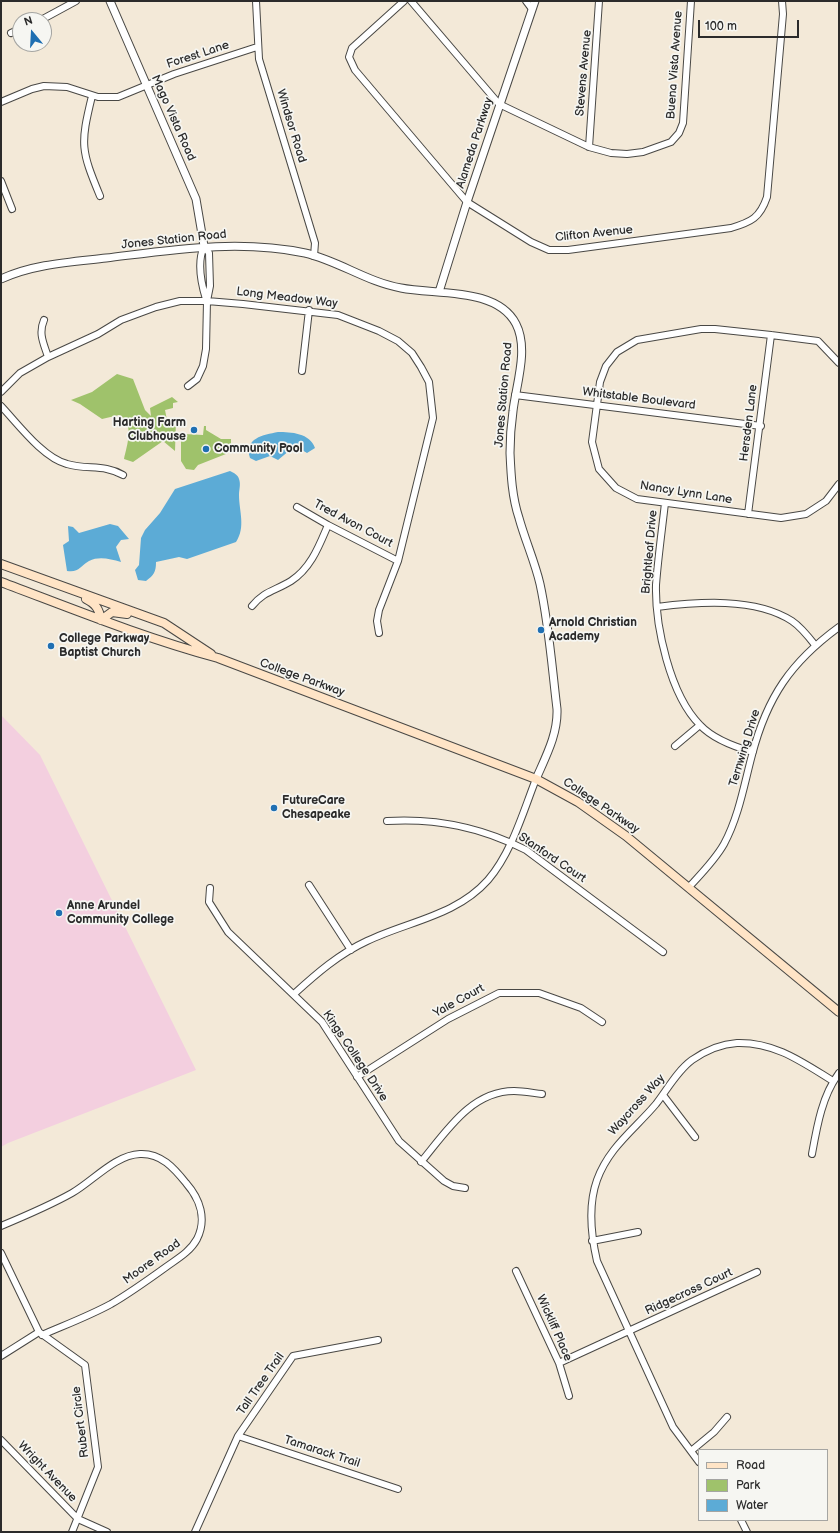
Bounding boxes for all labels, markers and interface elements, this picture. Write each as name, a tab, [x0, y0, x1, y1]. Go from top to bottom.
street label: Buena Vista Avenue	[664, 10, 686, 120]
north arrow	[12, 12, 52, 52]
scale bar	[700, 12, 801, 38]
text: N	[22, 14, 34, 29]
text: 100 m	[705, 19, 737, 34]
street label: Stevens Avenue	[573, 29, 595, 117]
street label: Forest Lane	[165, 38, 231, 72]
street label: Mago Vista Road	[148, 73, 198, 163]
street label: Windsor Road	[273, 87, 309, 165]
street label: Alameda Parkway	[453, 96, 497, 190]
street label: Clifton Avenue	[554, 223, 634, 245]
street label: Jones Station Road	[121, 227, 227, 253]
street label: Long Meadow Way	[236, 285, 338, 311]
street label: Jones Station Road	[492, 342, 516, 448]
street label: Hersden Lane	[737, 384, 761, 462]
street label: Whitstable Boulevard	[582, 385, 696, 413]
place label: Harting Farm Clubhouse	[113, 416, 186, 444]
marker: Harting Farm Clubhouse	[189, 425, 199, 435]
place label: Community Pool	[214, 442, 303, 456]
marker: Community Pool	[201, 444, 211, 454]
street label: Nancy Lynn Lane	[639, 479, 733, 507]
street label: Tred Avon Court	[311, 497, 395, 551]
street label: Brightleaf Drive	[639, 509, 661, 595]
place label: Arnold Christian Academy	[549, 616, 637, 644]
marker: Arnold Christian Academy	[536, 625, 546, 635]
place label: College Parkway Baptist Church	[59, 632, 149, 660]
marker: College Parkway Baptist Church	[46, 641, 56, 651]
street label: College Parkway	[258, 656, 346, 700]
street label: Ternwing Drive	[726, 708, 764, 788]
street label: College Parkway	[560, 775, 642, 837]
place label: FutureCare Chesapeake	[282, 794, 350, 822]
marker: FutureCare Chesapeake	[269, 803, 279, 813]
street label: Stanford Court	[515, 830, 589, 886]
place label: Anne Arundel Community College	[67, 899, 174, 927]
marker: Anne Arundel Community College	[54, 908, 64, 918]
street label: Yale Court	[431, 981, 487, 1021]
street label: Kings College Drive	[319, 1008, 391, 1104]
street label: Waycross Way	[606, 1072, 668, 1138]
street label: Moore Road	[120, 1236, 184, 1288]
street label: Ridgecross Court	[643, 1265, 735, 1319]
street label: Wickliff Place	[533, 1293, 575, 1363]
street label: Tall Tree Trail	[234, 1350, 288, 1418]
street label: Rubert Circle	[69, 1385, 93, 1459]
street label: Tamarack Trail	[282, 1433, 362, 1471]
street label: Wright Avenue	[14, 1439, 80, 1505]
legend	[698, 1449, 828, 1521]
text: Road	[736, 1458, 765, 1473]
text: Park	[736, 1478, 760, 1493]
text: Water	[736, 1498, 768, 1513]

